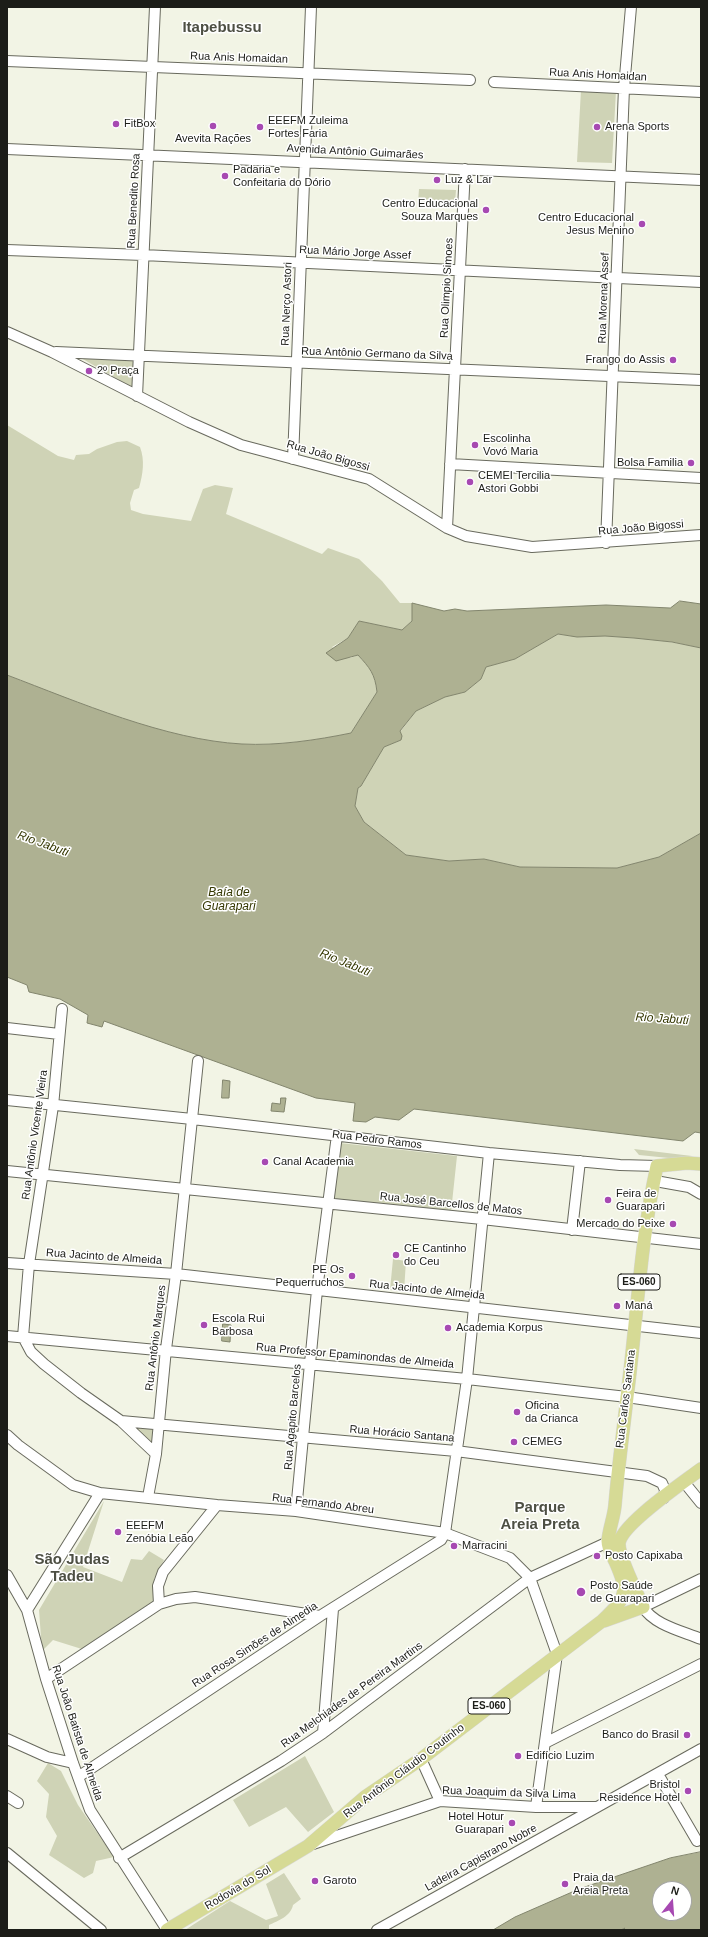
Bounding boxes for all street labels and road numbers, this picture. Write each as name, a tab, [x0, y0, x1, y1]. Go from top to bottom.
street label: Rua Anis Homaidan	[190, 50, 288, 66]
street label: Rua Anis Homaidan	[549, 66, 647, 84]
street label: Avenida Antônio Guimarães	[286, 142, 424, 162]
street label: Rua Benedito Rosa	[125, 153, 143, 249]
street label: Rua Olimpio Simoes	[438, 238, 456, 338]
street label: Rua Mário Jorge Assef	[299, 243, 411, 263]
street label: Rua Morena Assef	[596, 252, 612, 344]
street label: Rua Nerço Astori	[279, 262, 295, 346]
street label: Rua Antônio Germano da Silva	[301, 345, 453, 363]
street label: Rua João Bigossi	[285, 438, 371, 474]
street label: Rua João Bigossi	[598, 518, 684, 538]
street label: Rua Antônio Vicente Vieira	[19, 1069, 51, 1201]
street label: Rua Pedro Ramos	[331, 1128, 423, 1152]
street label: Rua José Barcellos de Matos	[379, 1190, 523, 1218]
street label: Rua Jacinto de Almeida	[46, 1246, 162, 1268]
road number: ES-060	[618, 1274, 660, 1290]
street label: Rua Jacinto de Almeida	[369, 1277, 485, 1303]
street label: Rua Antônio Marques	[143, 1284, 169, 1392]
street label: Rua Professor Epaminondas de Almeida	[255, 1341, 455, 1371]
street label: Rua Carlos Santana	[613, 1349, 639, 1449]
street label: Rua Agapito Barcelos	[282, 1363, 304, 1471]
street label: Rua Horácio Santana	[349, 1423, 455, 1445]
street label: Rua Fernando Abreu	[271, 1491, 375, 1517]
street label: Rua Rosa Simões de Almedia	[190, 1600, 320, 1690]
street label: Rua Melchiades de Pereira Martins	[279, 1639, 425, 1751]
street label: Rua João Batista de Almeida	[49, 1664, 105, 1802]
road number: ES-060	[468, 1698, 510, 1714]
street label: Rua Antônio Cláudio Coutinho	[341, 1721, 467, 1821]
street label: Rua Joaquim da Silva Lima	[442, 1784, 576, 1802]
street label: Ladeira Capistrano Nobre	[423, 1822, 539, 1894]
street label: Rodovia do Sol	[203, 1863, 273, 1913]

